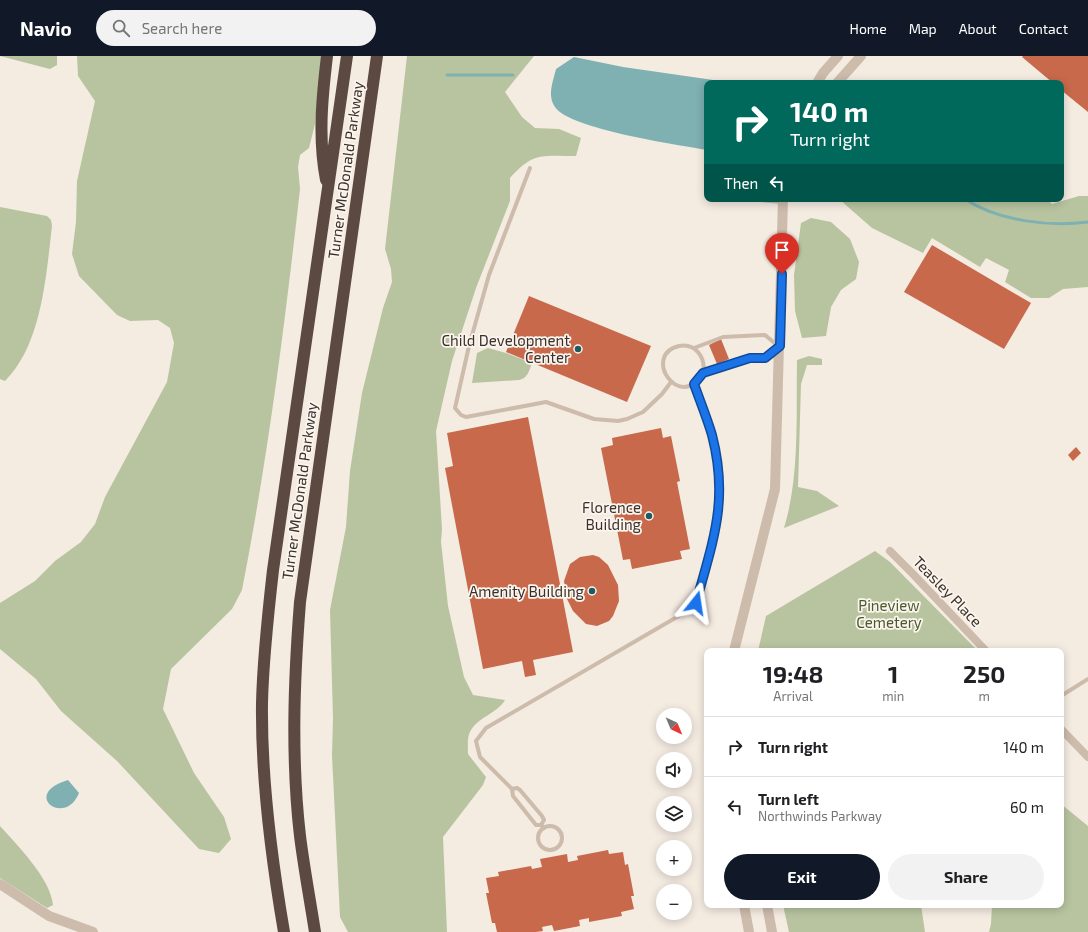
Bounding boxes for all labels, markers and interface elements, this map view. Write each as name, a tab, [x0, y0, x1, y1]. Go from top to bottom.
search box	[96, 10, 376, 46]
text: Navio	[20, 17, 72, 40]
icon: search	[110, 17, 132, 39]
text: Search here	[142, 19, 222, 37]
text: Home	[850, 20, 887, 37]
text: Map	[909, 20, 937, 37]
text: About	[959, 20, 997, 37]
text: Contact	[1019, 20, 1068, 37]
street label: Turner McDonald Parkway	[324, 80, 366, 260]
text: 140 m	[790, 94, 868, 128]
icon: right	[724, 96, 776, 148]
text: Turn right	[790, 128, 870, 150]
icon: left	[766, 172, 788, 194]
text: Then	[724, 174, 758, 192]
pin	[765, 233, 799, 274]
icon: arrive	[771, 239, 793, 261]
place label: Child Development Center	[441, 331, 570, 366]
marker: Child Development Center	[573, 344, 583, 354]
street label: Turner McDonald Parkway	[278, 401, 320, 581]
place label: Florence Building	[582, 498, 642, 533]
marker: Florence Building	[644, 511, 654, 521]
street label: Teasley Place	[910, 552, 986, 630]
place label: Amenity Building	[469, 582, 585, 600]
position arrow	[675, 582, 717, 624]
marker: Amenity Building	[587, 586, 597, 596]
park label: Pineview Cemetery	[856, 596, 922, 631]
text: 19:48	[763, 659, 824, 688]
text: 1	[888, 659, 898, 688]
text: 250	[963, 659, 1005, 688]
text: Arrival	[773, 688, 813, 704]
text: min	[882, 688, 904, 704]
text: m	[978, 688, 990, 704]
north arrow	[656, 708, 692, 744]
map controls	[656, 708, 692, 920]
icon: right	[724, 736, 746, 758]
text: Turn right	[758, 738, 828, 756]
text: 140 m	[1003, 738, 1044, 756]
button: sound	[656, 752, 692, 788]
text: Turn left	[758, 790, 819, 808]
button: layers	[656, 796, 692, 832]
icon: left	[724, 796, 746, 818]
text: 60 m	[1010, 798, 1044, 816]
text: Northwinds Parkway	[758, 808, 882, 824]
button: +	[656, 840, 692, 876]
button: Exit	[724, 854, 880, 900]
button: Share	[888, 854, 1044, 900]
button: −	[656, 884, 692, 920]

